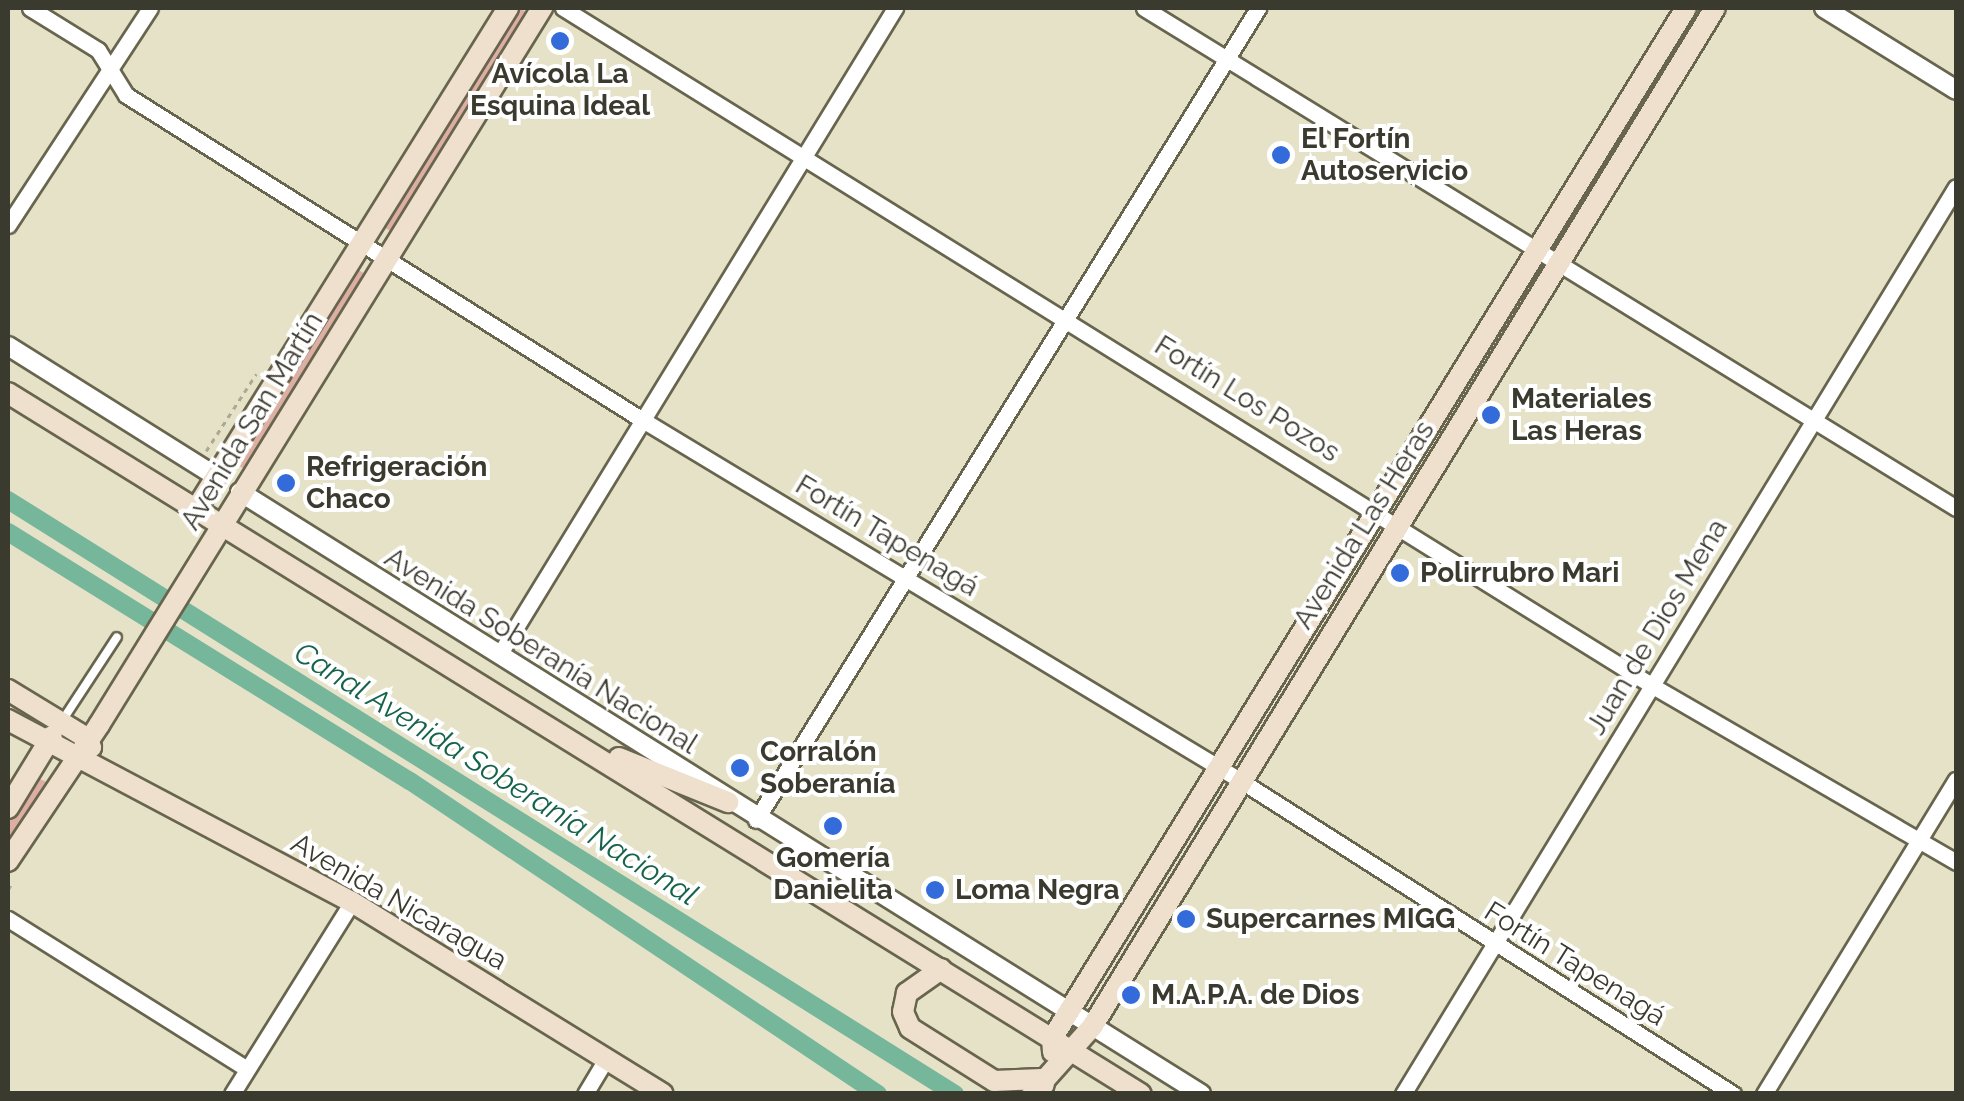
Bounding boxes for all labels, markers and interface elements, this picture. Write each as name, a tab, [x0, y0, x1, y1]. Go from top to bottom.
marker: Avícola La Esquina Ideal	[549, 30, 571, 52]
place label: Avícola La Esquina Ideal	[470, 57, 650, 123]
place label: El Fortín Autoservicio	[1301, 122, 1468, 188]
marker: El Fortín Autoservicio	[1270, 144, 1292, 166]
street label: Avenida San Martín	[174, 306, 330, 536]
street label: Fortín Los Pozos	[1148, 329, 1346, 469]
place label: Materiales Las Heras	[1511, 382, 1652, 448]
marker: Materiales Las Heras	[1480, 404, 1502, 426]
street label: Avenida Las Heras	[1286, 415, 1442, 635]
place label: Refrigeración Chaco	[306, 450, 487, 516]
street label: Fortín Tapenagá	[789, 468, 985, 604]
marker: Refrigeración Chaco	[275, 472, 297, 494]
street label: Juan de Dios Mena	[1579, 513, 1735, 741]
street label: Avenida Soberanía Nacional	[378, 541, 704, 761]
place label: Polirrubro Mari	[1420, 556, 1619, 590]
marker: Polirrubro Mari	[1389, 562, 1411, 584]
water label: Canal Avenida Soberanía Nacional	[287, 634, 705, 914]
place label: Corralón Soberanía	[760, 735, 896, 801]
marker: Corralón Soberanía	[729, 757, 751, 779]
marker: Gomería Danielita	[822, 815, 844, 837]
street label: Avenida Nicaragua	[285, 827, 513, 977]
place label: Gomería Danielita	[773, 841, 893, 907]
place label: Loma Negra	[955, 873, 1120, 907]
marker: Loma Negra	[924, 879, 946, 901]
street label: Fortín Tapenagá	[1478, 895, 1672, 1033]
place label: Supercarnes MIGG	[1206, 902, 1455, 936]
marker: Supercarnes MIGG	[1175, 908, 1197, 930]
place label: M.A.P.A. de Dios	[1151, 978, 1360, 1012]
marker: M.A.P.A. de Dios	[1120, 984, 1142, 1006]

